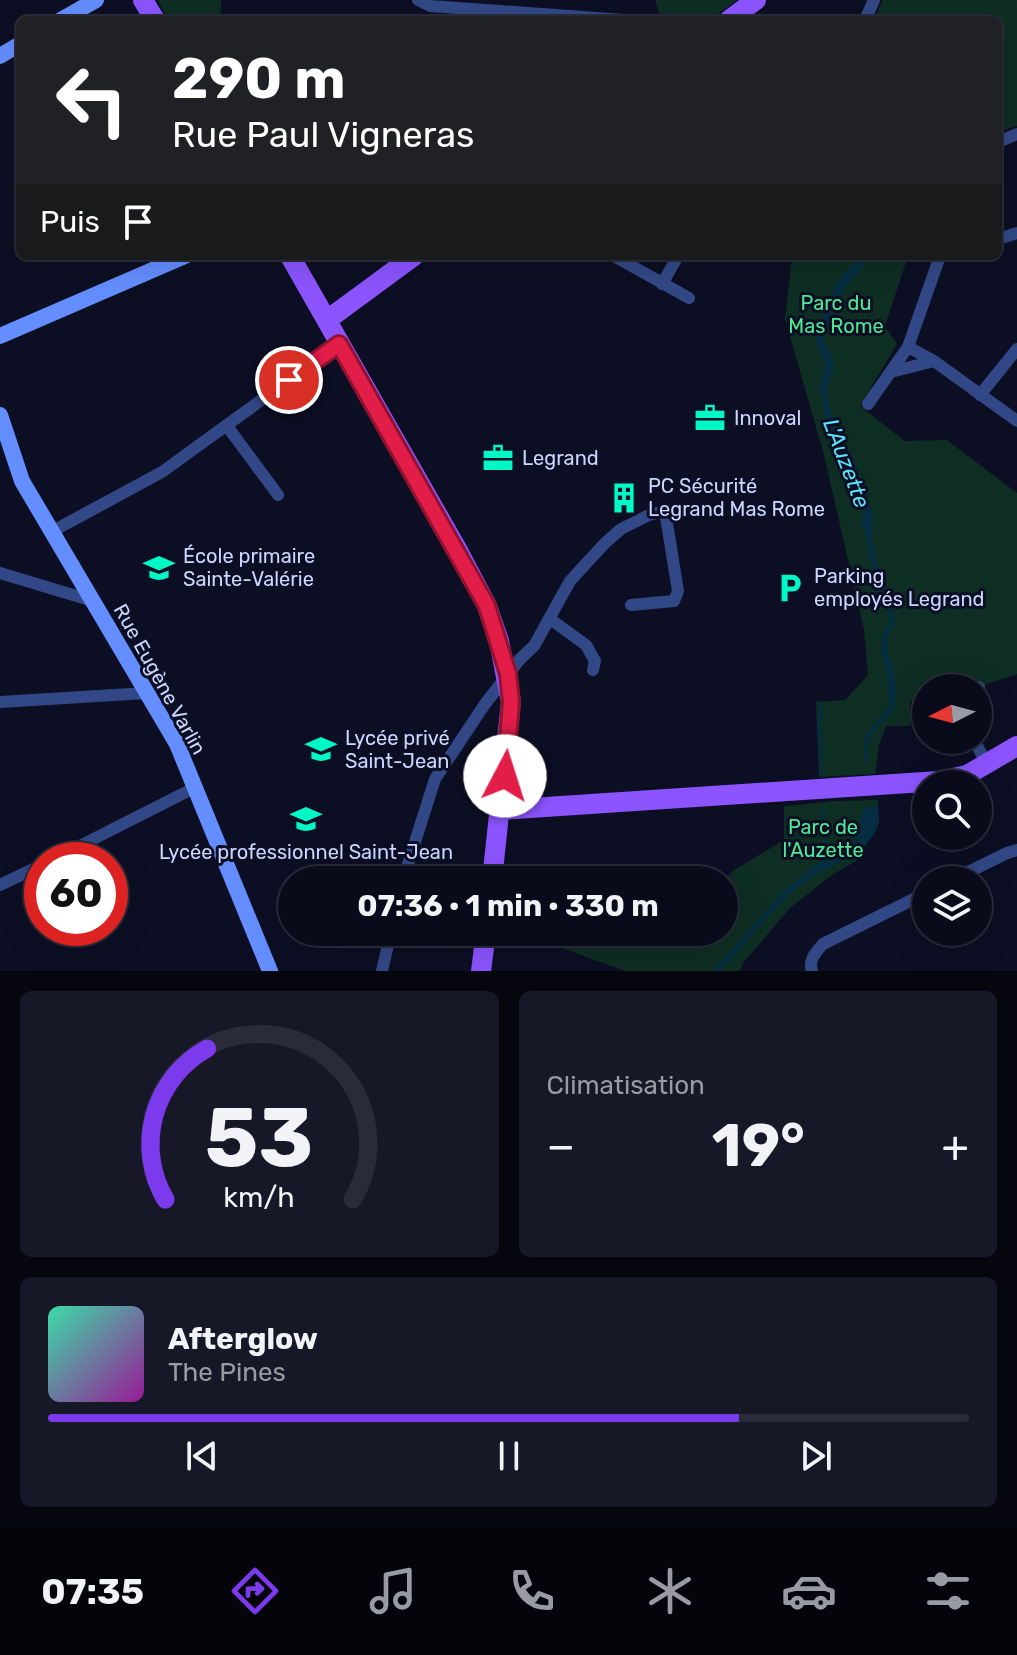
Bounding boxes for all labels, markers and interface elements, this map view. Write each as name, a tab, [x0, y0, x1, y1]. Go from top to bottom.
text: 290 m	[172, 46, 346, 112]
icon: left	[40, 48, 144, 152]
text: Rue Paul Vigneras	[172, 113, 474, 156]
icon: arrive	[116, 200, 160, 244]
text: Puis	[40, 204, 100, 240]
park label: Parc du Mas Rome	[788, 291, 884, 338]
pin	[255, 346, 323, 414]
icon: arrive	[267, 358, 311, 402]
office icon: Innoval	[693, 401, 727, 435]
place label: Innoval	[734, 406, 801, 430]
water label: L'Auzette	[817, 415, 876, 512]
office icon: Legrand	[481, 441, 515, 475]
place label: Legrand	[522, 446, 599, 470]
place label: PC Sécurité Legrand Mas Rome	[648, 474, 825, 521]
building icon: PC Sécurité Legrand Mas Rome	[607, 481, 641, 515]
place label: École primaire Sainte-Valérie	[183, 544, 315, 591]
school or university icon: École primaire Sainte-Valérie	[142, 551, 176, 585]
place label: Parking employés Legrand	[814, 564, 985, 611]
parking icon: Parking employés Legrand	[773, 571, 807, 605]
street label: Rue Eugène Varlin	[109, 599, 211, 759]
north arrow	[912, 674, 992, 754]
map controls	[912, 674, 992, 946]
place label: Lycée privé Saint-Jean	[345, 726, 450, 773]
school or university icon: Lycée privé Saint-Jean	[304, 732, 338, 766]
position arrow	[463, 734, 547, 818]
button: search	[912, 770, 992, 850]
school or university icon: Lycée professionnel Saint-Jean	[289, 802, 323, 836]
park label: Parc de l'Auzette	[782, 815, 864, 862]
place label: Lycée professionnel Saint-Jean	[159, 840, 453, 864]
speed limit sign: 60	[24, 842, 128, 946]
button: layers	[912, 866, 992, 946]
text: 07:36 · 1 min · 330 m	[357, 888, 659, 924]
text: Climatisation	[547, 1070, 705, 1101]
text: 53	[205, 1088, 314, 1187]
text: 19°	[712, 1110, 805, 1181]
text: −	[547, 1120, 575, 1172]
text: +	[942, 1120, 969, 1172]
text: km/h	[224, 1180, 295, 1214]
text: Afterglow	[168, 1321, 318, 1357]
text: The Pines	[168, 1357, 286, 1388]
icon: previous	[180, 1434, 224, 1478]
icon: pause	[487, 1434, 531, 1478]
icon: next	[794, 1434, 838, 1478]
icon: directions	[227, 1563, 283, 1619]
icon: music	[365, 1563, 421, 1619]
icon: phone	[504, 1563, 560, 1619]
icon: climate	[642, 1563, 698, 1619]
icon: car	[781, 1563, 837, 1619]
icon: filters	[920, 1563, 976, 1619]
text: 07:35	[41, 1570, 144, 1613]

